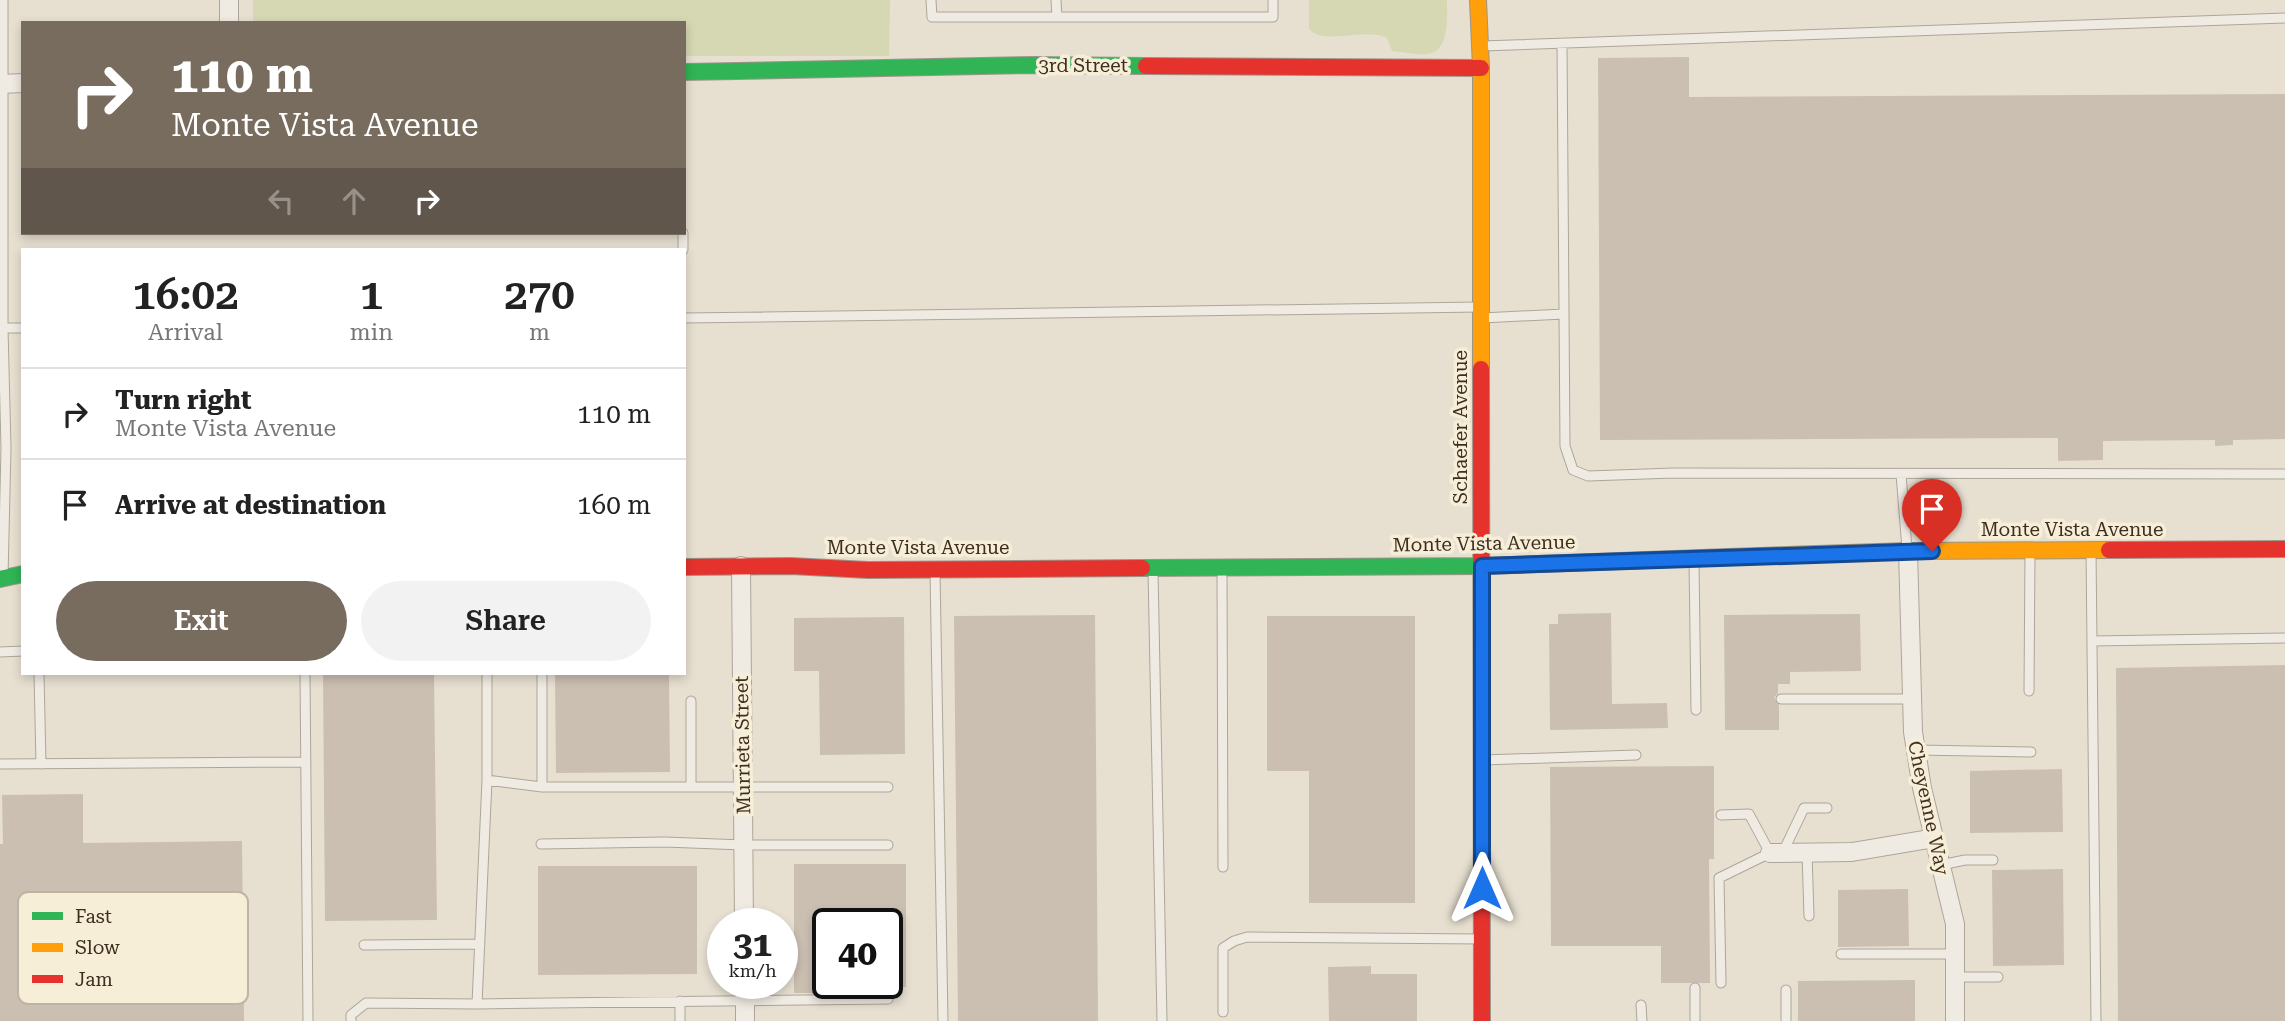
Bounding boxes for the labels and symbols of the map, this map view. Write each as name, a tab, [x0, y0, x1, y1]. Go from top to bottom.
street label: 3rd Street	[1038, 54, 1128, 77]
street label: Schaefer Avenue	[1449, 350, 1472, 504]
pin	[1902, 479, 1962, 551]
street label: Monte Vista Avenue	[1981, 518, 2163, 541]
street label: Monte Vista Avenue	[1392, 530, 1576, 557]
street label: Monte Vista Avenue	[827, 536, 1009, 559]
street label: Murrieta Street	[730, 676, 755, 814]
street label: Cheyenne Way	[1903, 739, 1954, 878]
position arrow	[1445, 851, 1519, 925]
legend	[18, 892, 248, 1004]
text: Fast	[75, 905, 112, 928]
speed limit sign: 40	[812, 908, 903, 999]
text: Slow	[75, 936, 120, 959]
text: Jam	[75, 968, 113, 991]

